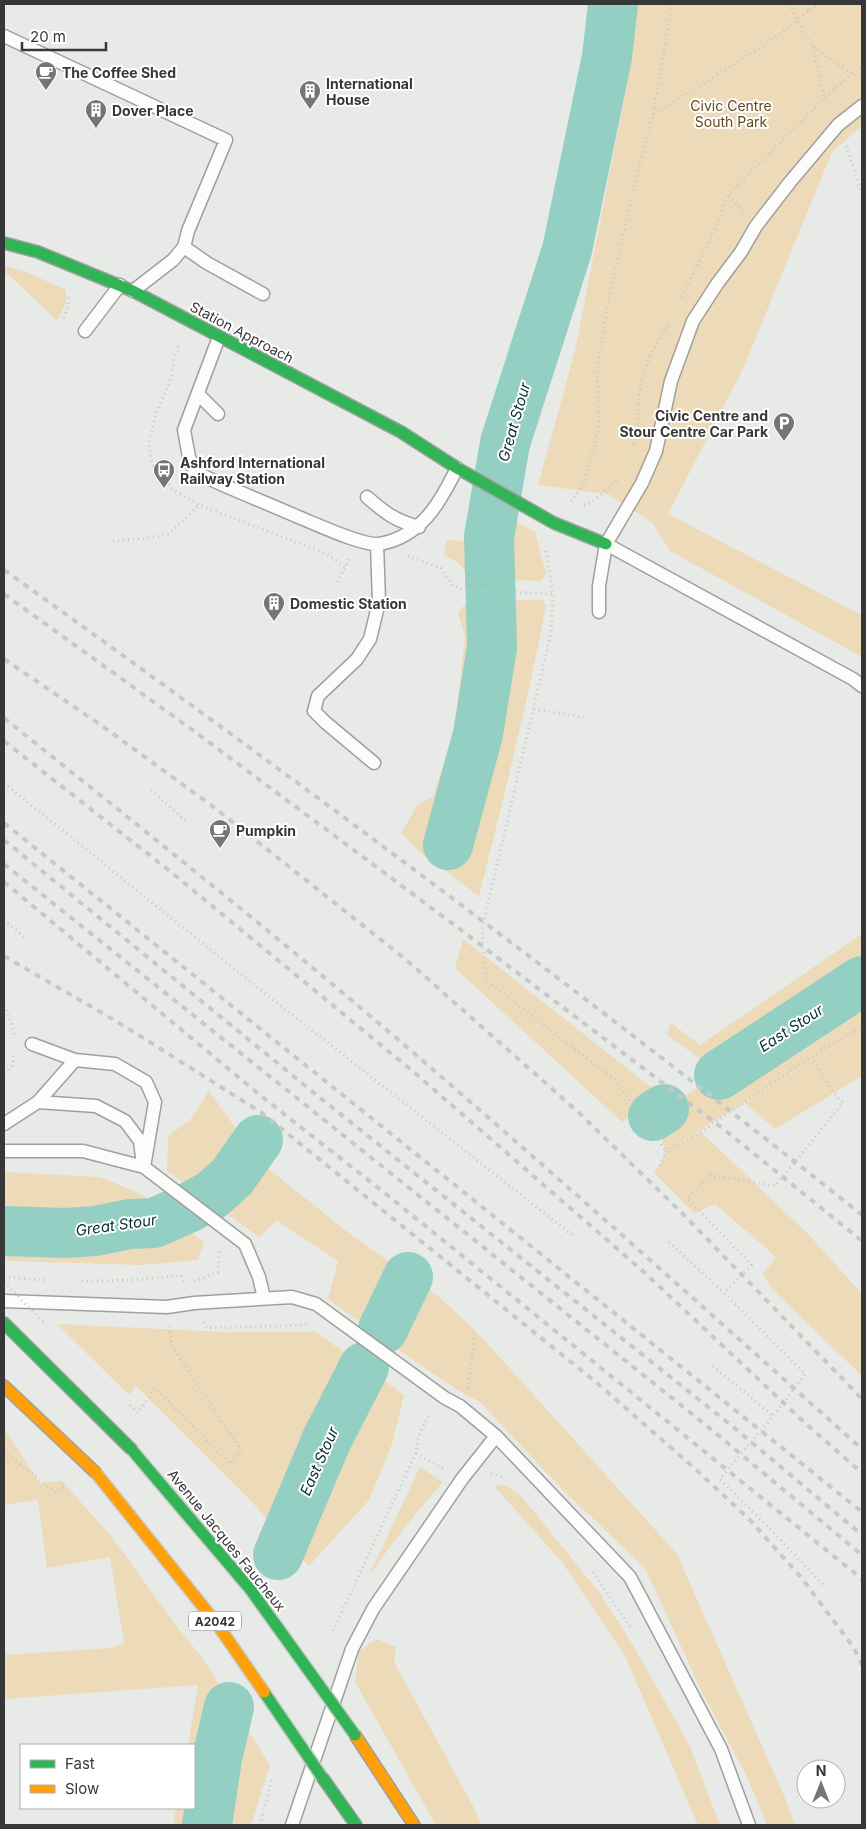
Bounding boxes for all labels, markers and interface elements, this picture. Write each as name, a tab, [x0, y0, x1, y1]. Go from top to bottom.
scale bar	[22, 20, 106, 52]
text: 20 m	[30, 27, 66, 46]
cafe icon: The Coffee Shed	[34, 60, 58, 91]
place label: The Coffee Shed	[62, 64, 176, 81]
place label: International House	[326, 75, 413, 108]
building icon: International House	[298, 79, 322, 110]
park label: Civic Centre South Park	[690, 97, 772, 130]
building icon: Dover Place	[84, 98, 108, 129]
place label: Dover Place	[112, 102, 194, 119]
street label: Station Approach	[187, 298, 297, 366]
water label: Great Stour	[494, 380, 534, 464]
place label: Civic Centre and Stour Centre Car Park	[619, 407, 769, 440]
parking icon: Civic Centre and Stour Centre Car Park	[772, 411, 796, 442]
place label: Ashford International Railway Station	[180, 454, 325, 487]
bus stop icon: Ashford International Railway Station	[152, 458, 176, 489]
building icon: Domestic Station	[262, 591, 286, 622]
place label: Domestic Station	[290, 595, 407, 612]
cafe icon: Pumpkin	[208, 818, 232, 849]
place label: Pumpkin	[236, 822, 296, 839]
water label: East Stour	[755, 1000, 827, 1056]
water label: Great Stour	[74, 1210, 158, 1240]
water label: East Stour	[295, 1423, 343, 1498]
street label: Avenue Jacques Faucheux	[164, 1466, 290, 1615]
road number: A2042	[189, 1612, 241, 1630]
legend	[20, 1744, 195, 1809]
text: Fast	[65, 1754, 95, 1773]
north arrow	[796, 1759, 846, 1809]
text: N	[816, 1762, 826, 1779]
text: Slow	[65, 1779, 99, 1798]

